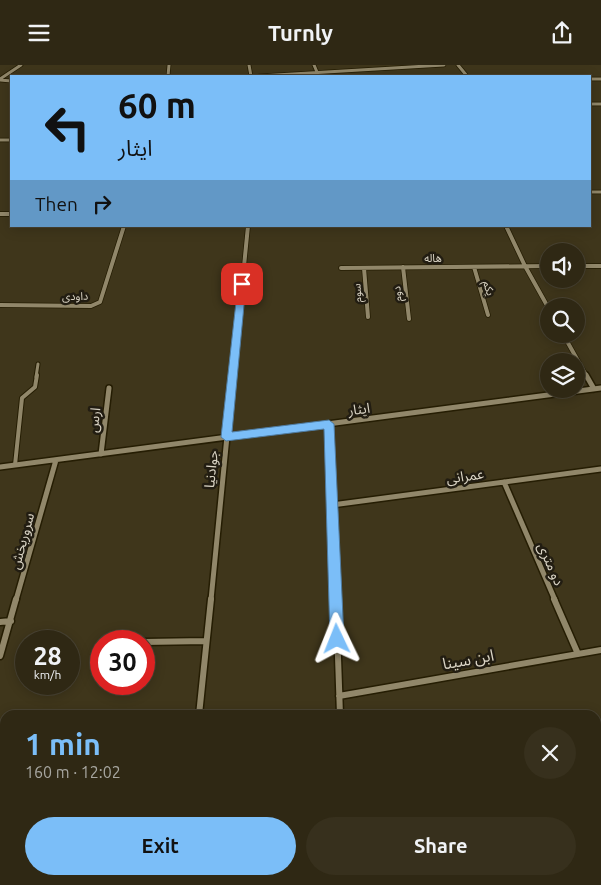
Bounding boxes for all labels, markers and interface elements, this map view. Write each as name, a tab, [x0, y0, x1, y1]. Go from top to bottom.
icon: menu	[25, 19, 53, 47]
icon: share	[548, 19, 576, 47]
text: Turnly	[268, 20, 333, 45]
text: 60 m	[118, 85, 196, 125]
icon: left	[35, 95, 100, 160]
text: ایثار	[118, 135, 153, 160]
icon: right	[88, 190, 116, 218]
text: Then	[35, 193, 78, 215]
map controls	[540, 243, 585, 398]
button: sound	[540, 243, 585, 288]
street label: هاله	[424, 252, 442, 264]
pin	[221, 263, 263, 305]
icon: arrive	[228, 270, 256, 298]
street label: یکم	[478, 279, 497, 298]
street label: سوم	[350, 282, 366, 303]
street label: دوم	[390, 285, 406, 302]
street label: داودی	[62, 290, 88, 303]
button: search	[540, 298, 585, 343]
button: layers	[540, 353, 585, 398]
street label: ایثار	[346, 400, 371, 419]
street label: ارس	[85, 407, 104, 433]
street label: جوادنیا	[201, 449, 222, 489]
street label: عمرانی	[445, 465, 485, 488]
street label: سروربخش	[7, 511, 38, 571]
street label: دو متری	[534, 540, 568, 588]
position arrow	[310, 612, 362, 664]
speed limit sign: 30	[90, 630, 155, 695]
text: 28	[33, 642, 62, 670]
street label: ابن سینا	[441, 646, 495, 673]
text: km/h	[34, 668, 61, 681]
text: 1 min	[25, 727, 101, 761]
button: close	[524, 727, 576, 779]
text: 160 m · 12:02	[25, 763, 121, 781]
button: Exit	[25, 817, 296, 875]
button: Share	[306, 817, 576, 875]

